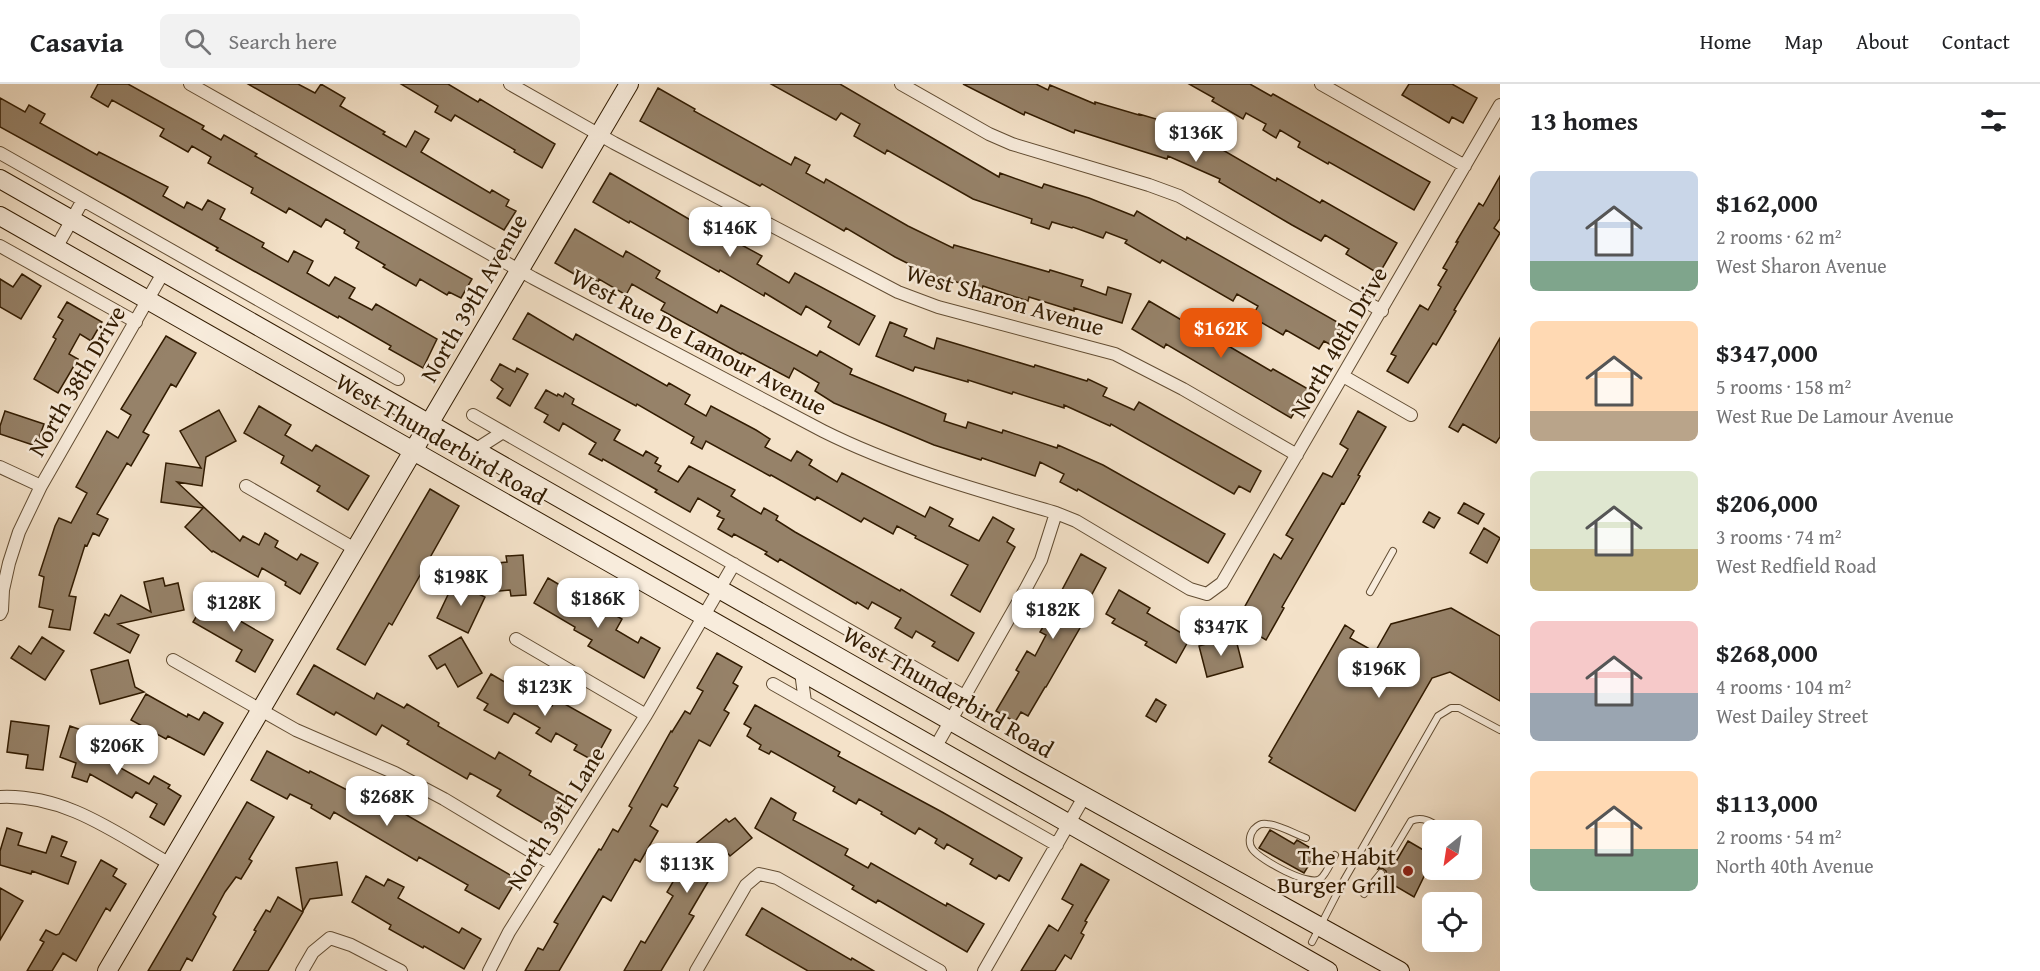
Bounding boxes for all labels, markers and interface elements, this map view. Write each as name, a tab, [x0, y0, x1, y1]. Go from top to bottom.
search box	[160, 14, 580, 68]
text: Casavia	[30, 21, 124, 62]
icon: search	[181, 25, 214, 58]
text: Search here	[229, 25, 337, 57]
text: Home	[1700, 26, 1751, 57]
text: Map	[1784, 26, 1823, 57]
text: About	[1856, 26, 1909, 57]
text: Contact	[1942, 26, 2010, 57]
text: 13 homes	[1530, 101, 1638, 140]
icon: filters	[1977, 104, 2010, 137]
pin: $136K	[1154, 112, 1238, 163]
text: $136K	[1169, 117, 1223, 146]
text: $162,000	[1716, 183, 1818, 222]
icon: home	[1578, 195, 1650, 267]
street label: North 39th Avenue	[411, 207, 536, 388]
pin: $146K	[688, 207, 772, 258]
text: $146K	[703, 212, 757, 241]
text: 2 rooms · 62 m²	[1716, 222, 1842, 251]
text: West Sharon Avenue	[1716, 251, 1887, 280]
street label: West Sharon Avenue	[902, 254, 1108, 345]
street label: West Rue De Lamour Avenue	[565, 259, 833, 424]
street label: North 40th Drive	[1281, 260, 1396, 424]
street label: North 38th Drive	[19, 299, 134, 463]
pin: $162K	[1179, 308, 1263, 359]
text: $162K	[1194, 313, 1248, 342]
text: $347,000	[1716, 333, 1818, 372]
icon: home	[1578, 345, 1650, 417]
street label: West Thunderbird Road	[329, 364, 553, 513]
text: 5 rooms · 158 m²	[1716, 372, 1851, 401]
text: West Rue De Lamour Avenue	[1716, 401, 1954, 430]
text: $206,000	[1716, 483, 1818, 522]
icon: home	[1578, 495, 1650, 567]
text: 3 rooms · 74 m²	[1716, 522, 1842, 551]
text: West Redfield Road	[1716, 551, 1877, 580]
pin: $198K	[419, 556, 503, 607]
text: $198K	[434, 561, 488, 590]
pin: $186K	[556, 578, 640, 629]
pin: $128K	[192, 582, 276, 633]
text: $186K	[571, 583, 625, 612]
text: $128K	[207, 587, 261, 616]
pin: $182K	[1011, 589, 1095, 640]
text: $182K	[1026, 594, 1080, 623]
pin: $347K	[1179, 606, 1263, 657]
text: $347K	[1194, 611, 1248, 640]
street label: West Thunderbird Road	[836, 617, 1060, 766]
text: $268,000	[1716, 633, 1818, 672]
icon: home	[1578, 645, 1650, 717]
pin: $196K	[1337, 648, 1421, 699]
text: $196K	[1352, 653, 1406, 682]
pin: $123K	[503, 666, 587, 717]
text: $123K	[518, 671, 572, 700]
text: 4 rooms · 104 m²	[1716, 672, 1851, 701]
text: West Dailey Street	[1716, 701, 1868, 730]
pin: $206K	[75, 725, 159, 776]
text: $206K	[90, 730, 144, 759]
street label: North 39th Lane	[497, 739, 614, 896]
pin: $268K	[345, 776, 429, 827]
text: $268K	[360, 781, 414, 810]
text: $113,000	[1716, 783, 1818, 822]
icon: home	[1578, 795, 1650, 867]
north arrow	[1422, 820, 1482, 880]
map controls	[1422, 820, 1482, 952]
text: 2 rooms · 54 m²	[1716, 822, 1842, 851]
place label: The Habit Burger Grill	[1277, 839, 1397, 902]
pin: $113K	[645, 843, 729, 894]
text: $113K	[660, 848, 714, 877]
text: North 40th Avenue	[1716, 851, 1874, 880]
marker: The Habit Burger Grill	[1401, 864, 1415, 878]
button: locate	[1422, 892, 1482, 952]

